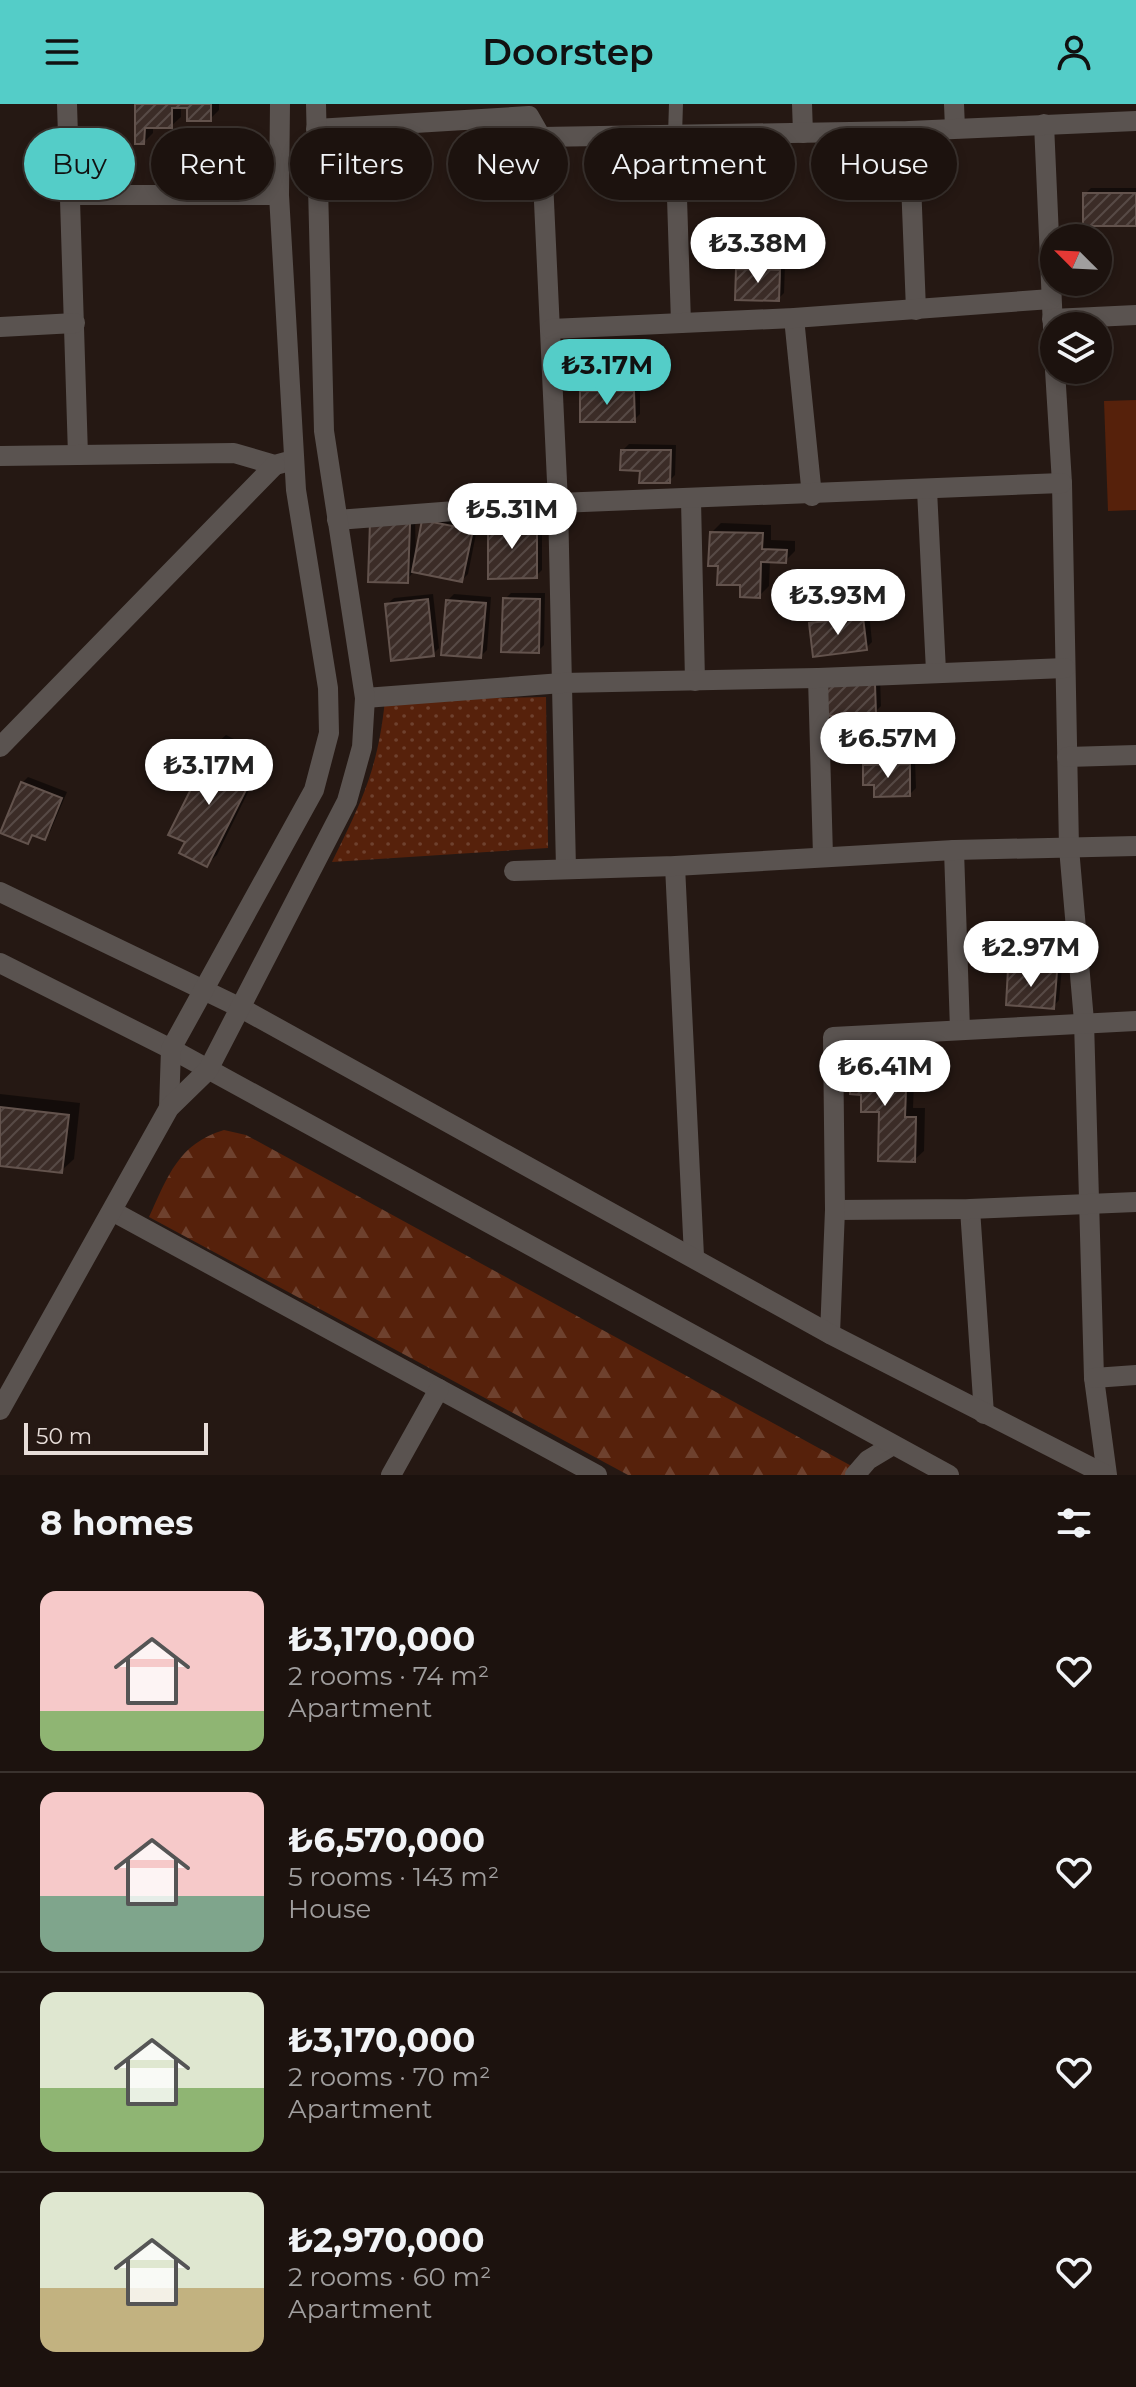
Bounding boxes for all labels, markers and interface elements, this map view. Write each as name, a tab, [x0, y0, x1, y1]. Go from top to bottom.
icon: menu	[40, 30, 84, 74]
text: Doorstep	[482, 30, 654, 74]
icon: person	[1052, 30, 1096, 74]
chip: Buy	[24, 128, 135, 200]
chip: Rent	[151, 128, 274, 200]
chip: Filters	[290, 128, 432, 200]
chip: New	[448, 128, 568, 200]
chip: Apartment	[584, 128, 795, 200]
chip: House	[811, 128, 957, 200]
pin: ₺3.38M	[693, 217, 823, 285]
north arrow	[1040, 224, 1112, 296]
map controls	[1040, 224, 1112, 384]
text: ₺3.38M	[709, 227, 807, 259]
button: layers	[1040, 312, 1112, 384]
pin: ₺3.17M	[542, 339, 672, 407]
text: ₺3.17M	[561, 349, 653, 381]
pin: ₺5.31M	[447, 483, 577, 551]
text: ₺5.31M	[466, 493, 558, 525]
pin: ₺3.93M	[773, 569, 903, 637]
text: ₺3.93M	[789, 579, 887, 611]
pin: ₺6.57M	[823, 712, 953, 780]
text: ₺6.57M	[838, 722, 938, 754]
pin: ₺3.17M	[144, 739, 274, 807]
text: ₺3.17M	[163, 749, 255, 781]
pin: ₺2.97M	[966, 921, 1096, 989]
text: ₺2.97M	[982, 931, 1080, 963]
pin: ₺6.41M	[820, 1040, 950, 1108]
text: ₺6.41M	[837, 1050, 933, 1082]
scale bar	[24, 1419, 208, 1455]
text: 50 m	[36, 1423, 92, 1450]
icon: filters	[1052, 1501, 1096, 1545]
text: 8 homes	[40, 1502, 193, 1544]
text: ₺3,170,000	[288, 1618, 475, 1660]
icon: home	[104, 1623, 200, 1719]
icon: heart	[1052, 1649, 1096, 1693]
text: 2 rooms · 74 m²	[288, 1660, 489, 1692]
text: Apartment	[288, 1692, 432, 1724]
text: ₺6,570,000	[288, 1819, 485, 1861]
icon: home	[104, 1824, 200, 1920]
icon: heart	[1052, 1850, 1096, 1894]
text: 5 rooms · 143 m²	[288, 1861, 499, 1893]
text: House	[288, 1893, 371, 1925]
text: ₺3,170,000	[288, 2019, 475, 2061]
icon: home	[104, 2024, 200, 2120]
icon: heart	[1052, 2050, 1096, 2094]
text: 2 rooms · 70 m²	[288, 2061, 490, 2093]
text: Apartment	[288, 2093, 432, 2125]
text: ₺2,970,000	[288, 2219, 485, 2261]
icon: home	[104, 2224, 200, 2320]
icon: heart	[1052, 2250, 1096, 2294]
text: 2 rooms · 60 m²	[288, 2261, 491, 2293]
text: Apartment	[288, 2293, 432, 2325]

